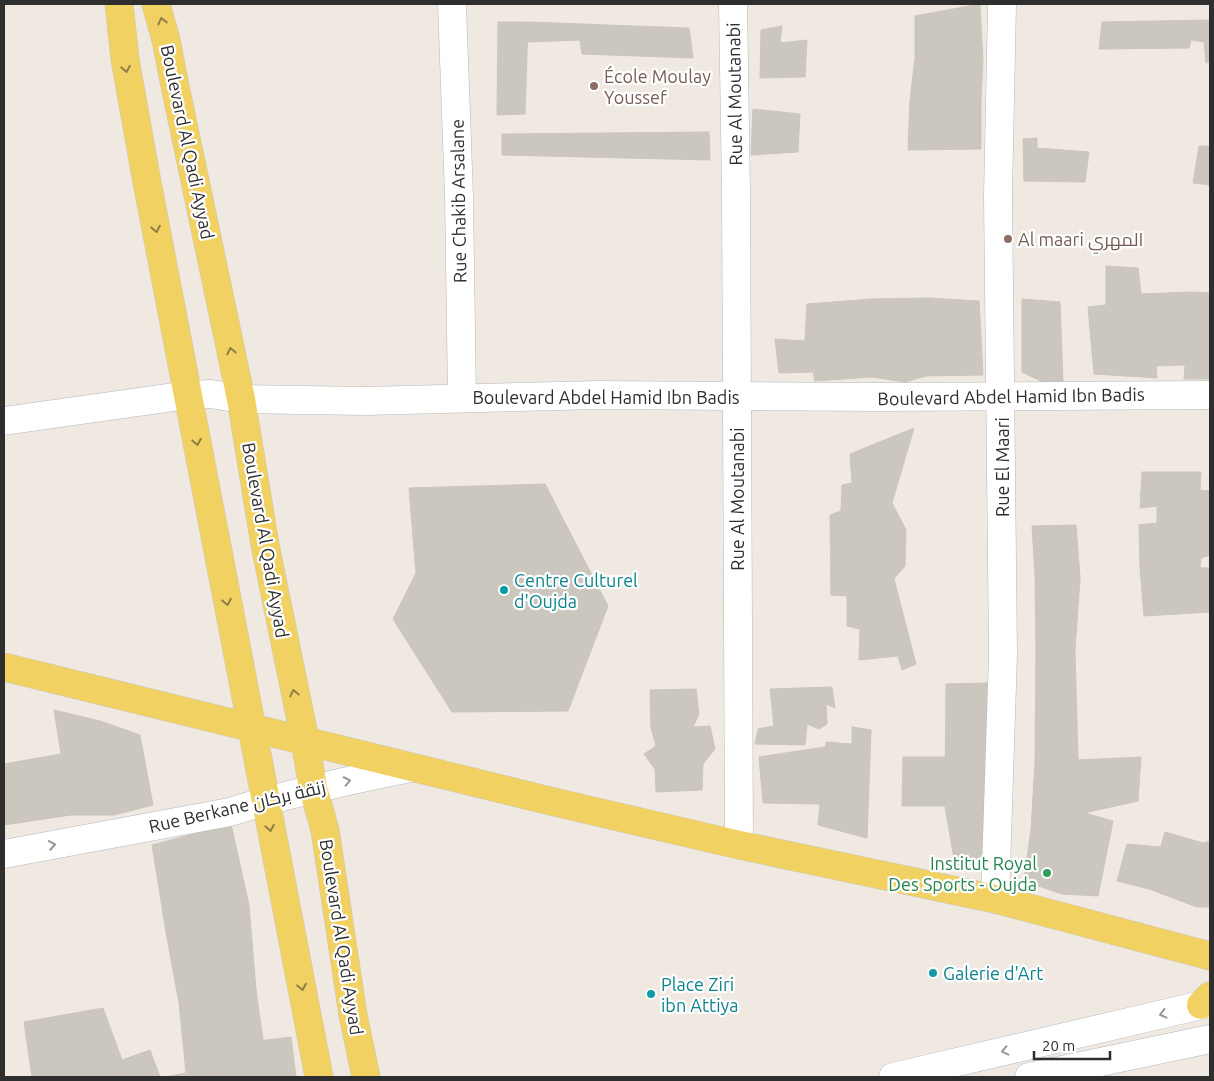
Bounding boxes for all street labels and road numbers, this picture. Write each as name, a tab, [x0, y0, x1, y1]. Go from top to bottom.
street label: Rue Al Moutanabi	[723, 22, 745, 166]
street label: Boulevard Al Qadi Ayyad	[157, 43, 218, 241]
street label: Rue Chakib Arsalane	[447, 119, 469, 283]
street label: Boulevard Abdel Hamid Ibn Badis	[877, 384, 1145, 408]
street label: Boulevard Abdel Hamid Ibn Badis	[472, 387, 740, 407]
street label: Rue El Maari	[992, 417, 1012, 517]
street label: Rue Al Moutanabi	[727, 427, 747, 571]
street label: Boulevard Al Qadi Ayyad	[238, 441, 293, 640]
street label: Rue Berkane زنقة بركان	[147, 776, 328, 838]
street label: Boulevard Al Qadi Ayyad	[316, 838, 367, 1037]

